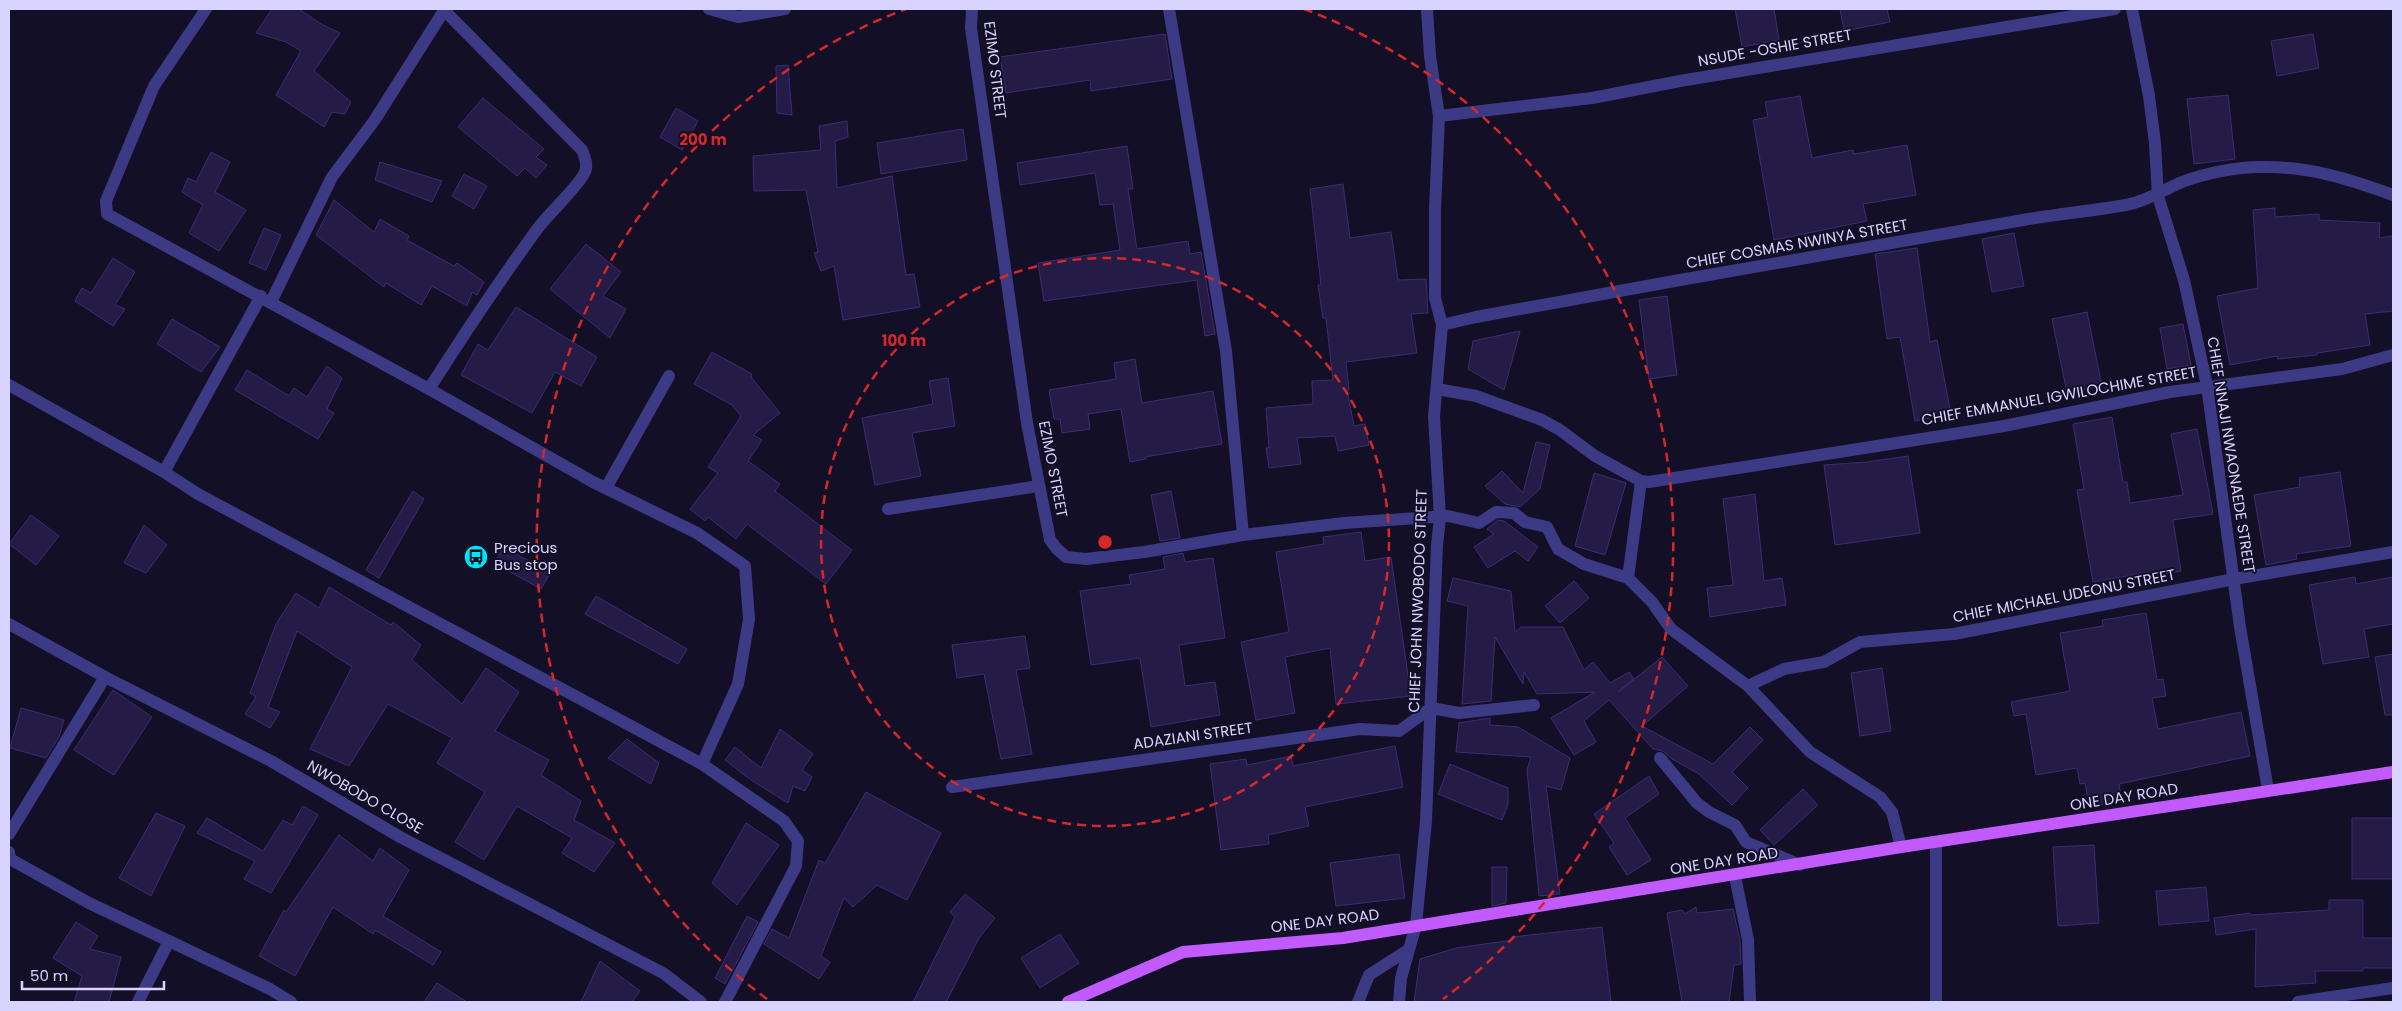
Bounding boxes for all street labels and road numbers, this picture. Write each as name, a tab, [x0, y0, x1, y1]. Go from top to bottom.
street label: EZIMO STREET	[979, 20, 1012, 120]
street label: NSUDE -OSHIE STREET	[1696, 24, 1854, 71]
street label: CHIEF COSMAS NWINYA STREET	[1684, 214, 1909, 273]
street label: CHIEF NNAJI NWAONAEDE STREET	[2202, 335, 2261, 575]
street label: CHIEF EMMANUEL IGWILOCHIME STREET	[1920, 361, 2198, 430]
street label: EZIMO STREET	[1034, 419, 1073, 519]
street label: CHIEF JOHN NWOBODO STREET	[1403, 489, 1432, 713]
street label: CHIEF MICHAEL UDEONU STREET	[1951, 564, 2177, 627]
street label: ADAZIANI STREET	[1132, 717, 1254, 754]
street label: NWOBODO CLOSE	[303, 755, 427, 838]
street label: ONE DAY ROAD	[2068, 778, 2179, 815]
street label: ONE DAY ROAD	[1668, 842, 1779, 879]
street label: ONE DAY ROAD	[1269, 903, 1380, 938]

